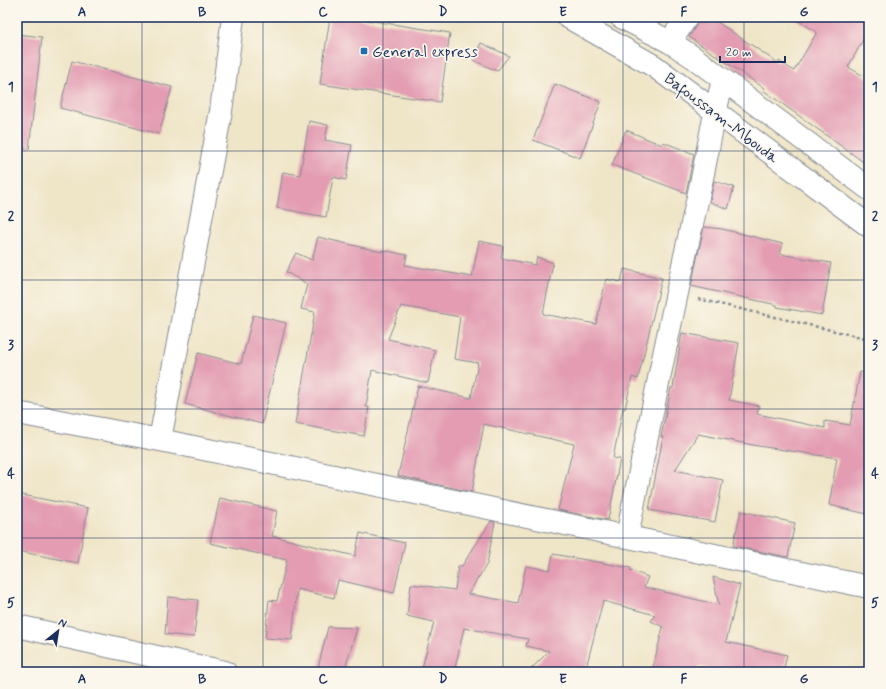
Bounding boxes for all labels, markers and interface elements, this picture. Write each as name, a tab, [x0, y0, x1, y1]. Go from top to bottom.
text: A	[78, 4, 86, 21]
text: B	[198, 4, 207, 21]
text: C	[318, 4, 328, 21]
text: D	[439, 4, 448, 21]
text: E	[559, 4, 567, 21]
text: F	[681, 4, 688, 21]
text: G	[800, 4, 809, 21]
scale bar	[720, 38, 785, 64]
place label: General express	[372, 42, 478, 63]
text: 20 m	[726, 45, 752, 61]
marker: General express	[359, 46, 369, 56]
street label: Bafoussam-Mbouda	[658, 68, 783, 170]
text: 1	[8, 79, 14, 96]
text: 1	[872, 79, 878, 96]
text: 2	[8, 208, 15, 225]
text: 2	[872, 208, 879, 225]
text: 3	[8, 337, 14, 354]
text: 3	[872, 337, 878, 354]
text: 4	[7, 466, 15, 483]
text: 4	[871, 466, 879, 483]
text: 5	[7, 595, 15, 612]
text: 5	[871, 595, 879, 612]
north arrow	[38, 611, 78, 651]
text: N	[56, 615, 69, 631]
text: A	[78, 671, 86, 688]
text: B	[198, 671, 207, 688]
text: C	[318, 671, 328, 688]
text: D	[439, 671, 448, 688]
text: E	[559, 671, 567, 688]
text: F	[681, 671, 688, 688]
text: G	[800, 671, 809, 688]

